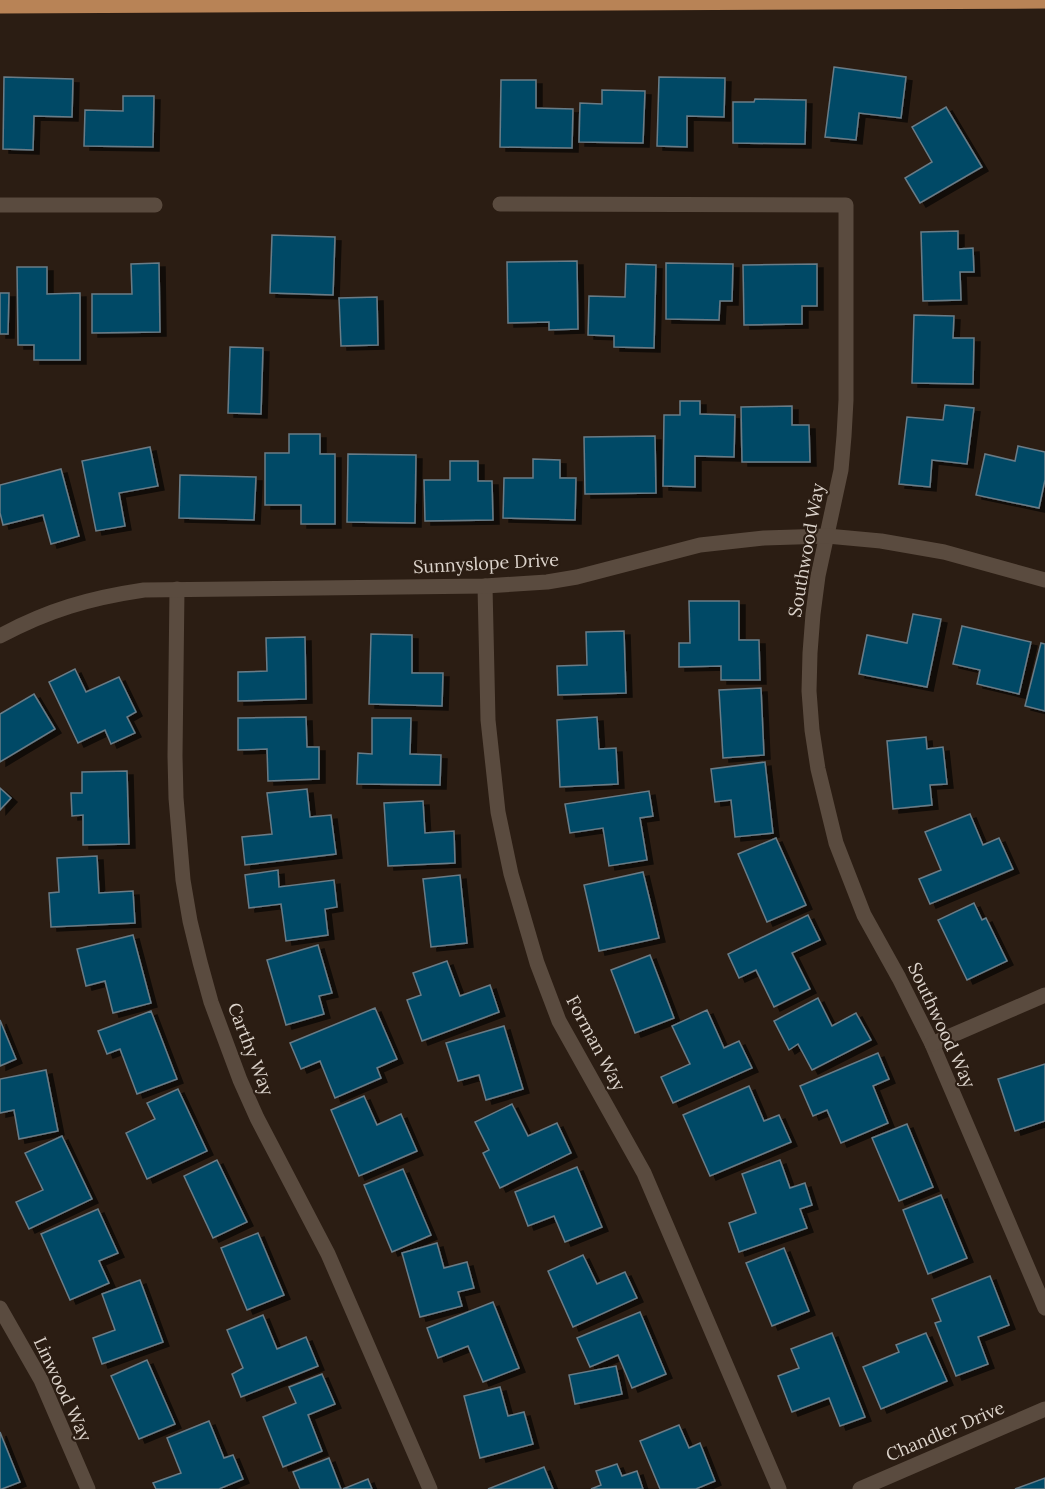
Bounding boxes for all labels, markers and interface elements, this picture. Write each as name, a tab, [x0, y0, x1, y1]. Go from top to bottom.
street label: Southwood Way	[783, 481, 829, 619]
street label: Sunnyslope Drive	[412, 548, 560, 578]
street label: Southwood Way	[903, 959, 981, 1092]
street label: Forman Way	[561, 991, 631, 1095]
street label: Carthy Way	[223, 999, 279, 1099]
street label: Linwood Way	[29, 1333, 97, 1445]
street label: Chandler Drive	[882, 1396, 1008, 1466]

